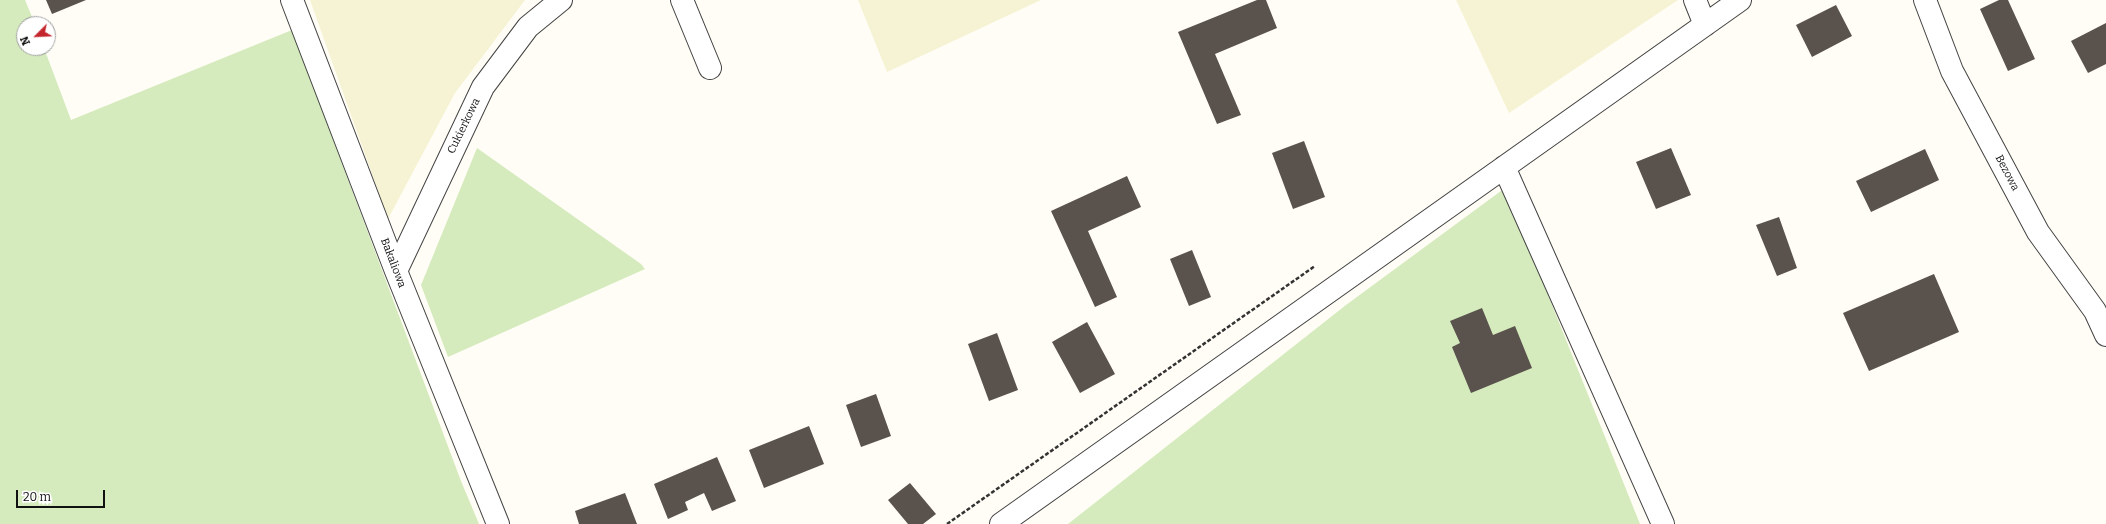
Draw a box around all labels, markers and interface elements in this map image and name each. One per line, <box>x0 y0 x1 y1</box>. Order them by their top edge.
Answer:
north arrow <box>16 16 56 56</box>
text: N <box>18 34 33 47</box>
street label: Cukierkowa <box>445 96 483 156</box>
street label: Bezowa <box>1992 153 2022 193</box>
street label: Bakaliowa <box>378 236 408 290</box>
scale bar <box>18 482 107 508</box>
text: 20 m <box>23 490 51 504</box>

